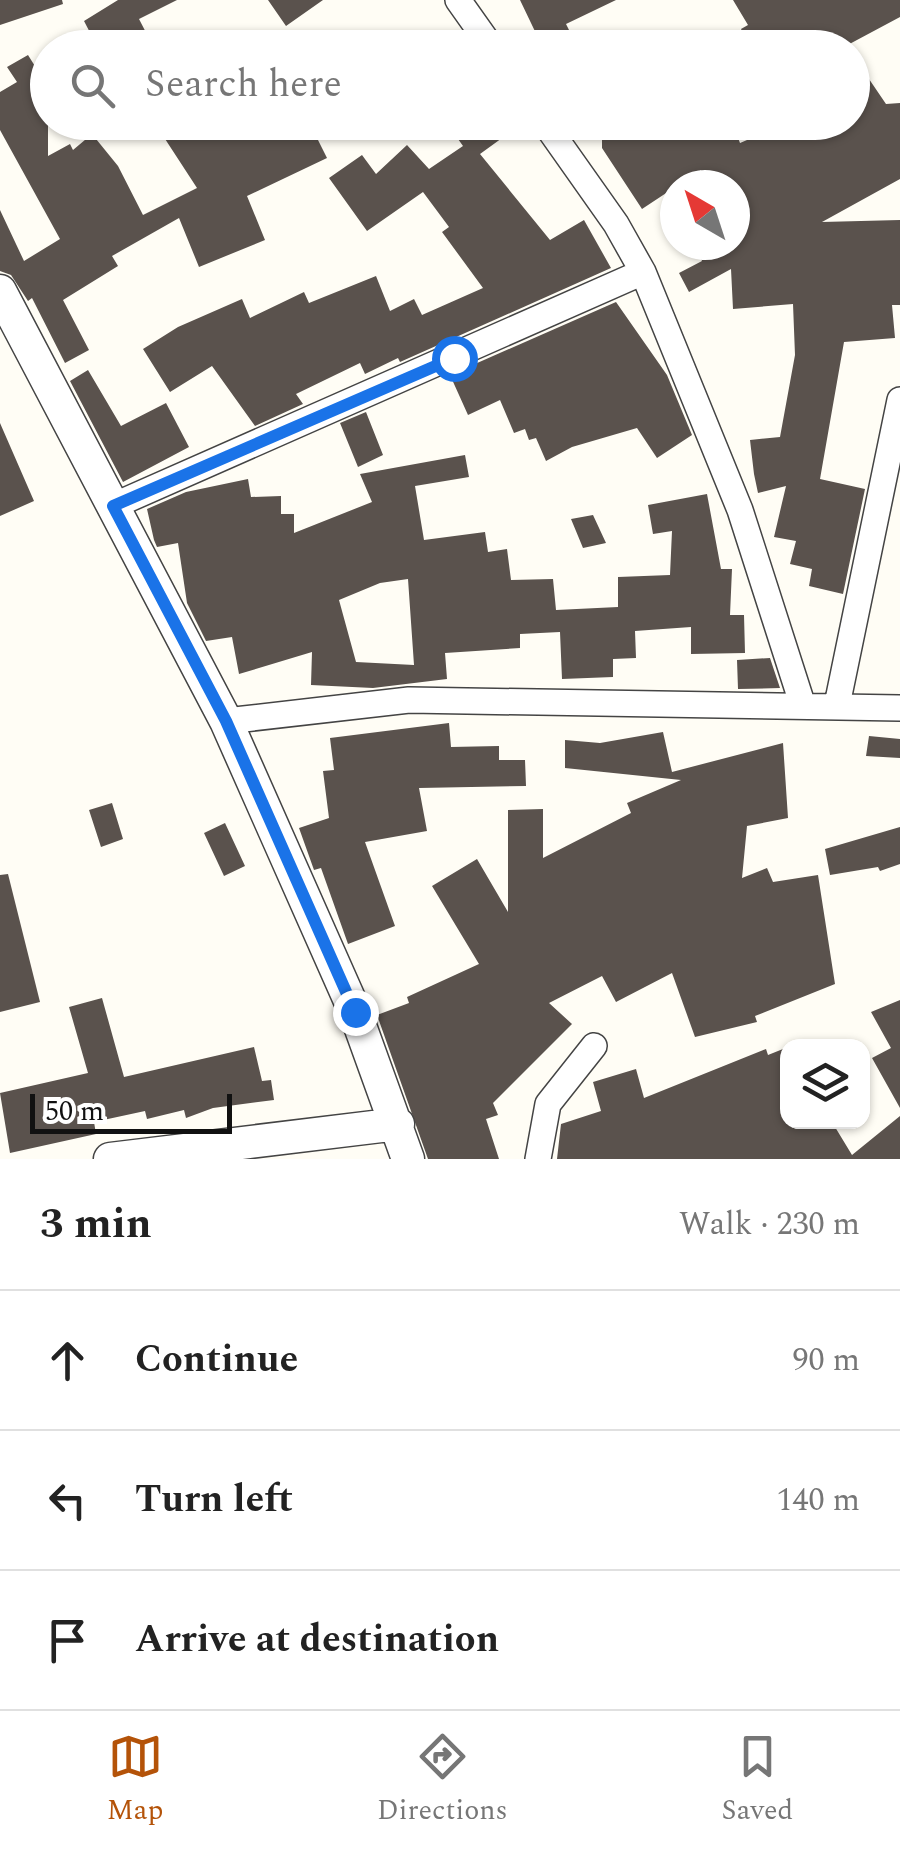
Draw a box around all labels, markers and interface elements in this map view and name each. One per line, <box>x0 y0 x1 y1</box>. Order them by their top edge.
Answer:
search box <box>30 30 870 140</box>
text: Search here <box>145 56 342 114</box>
icon: search <box>65 58 120 113</box>
north arrow <box>660 170 750 260</box>
route start <box>432 336 478 382</box>
route end <box>333 990 379 1036</box>
map controls <box>780 1039 870 1129</box>
button: layers <box>780 1039 870 1129</box>
scale bar <box>30 1089 232 1134</box>
text: 50 m <box>45 1090 104 1133</box>
text: 3 min <box>40 1193 152 1256</box>
text: Walk · 230 m <box>679 1200 860 1249</box>
text: Continue <box>135 1331 298 1389</box>
icon: ahead <box>40 1333 95 1388</box>
text: 90 m <box>792 1336 860 1385</box>
text: Turn left <box>135 1471 293 1529</box>
icon: left <box>40 1473 95 1528</box>
text: 140 m <box>776 1476 860 1525</box>
text: Arrive at destination <box>135 1611 499 1669</box>
icon: arrive <box>40 1613 95 1668</box>
tab: Map <box>107 1729 163 1832</box>
tab: Directions <box>377 1729 508 1832</box>
tab: Saved <box>721 1729 793 1832</box>

